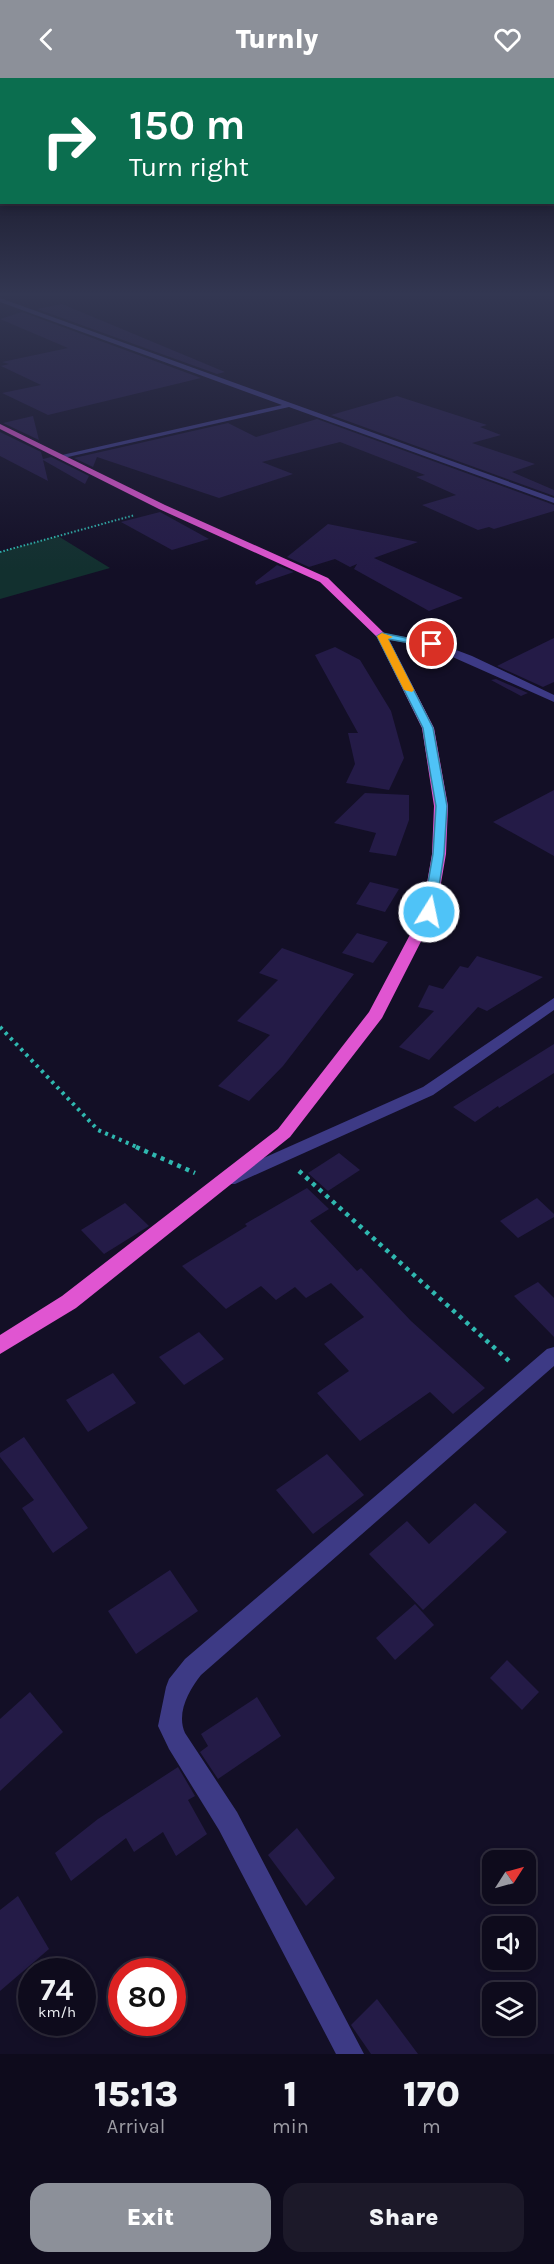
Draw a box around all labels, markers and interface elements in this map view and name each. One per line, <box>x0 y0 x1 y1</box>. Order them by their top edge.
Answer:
icon: back <box>30 23 63 56</box>
text: Turnly <box>236 23 318 55</box>
icon: heart <box>491 23 524 56</box>
text: 150 m <box>129 100 245 150</box>
icon: right <box>30 102 108 180</box>
text: Turn right <box>129 151 249 183</box>
pin <box>406 618 457 669</box>
icon: arrive <box>415 627 448 660</box>
position arrow <box>397 880 461 944</box>
north arrow <box>482 1850 536 1904</box>
map controls <box>482 1850 536 2036</box>
button: sound <box>482 1916 536 1970</box>
speed limit sign: 80 <box>108 1958 186 2036</box>
text: 74 <box>41 1972 73 2008</box>
button: layers <box>482 1982 536 2036</box>
text: km/h <box>38 2003 76 2021</box>
text: 15:13 <box>94 2073 178 2115</box>
text: 1 <box>284 2073 297 2115</box>
text: 170 <box>403 2073 460 2115</box>
text: Arrival <box>107 2115 165 2138</box>
text: min <box>272 2115 309 2138</box>
text: m <box>422 2115 441 2138</box>
button: Exit <box>30 2183 271 2252</box>
button: Share <box>283 2183 524 2252</box>

